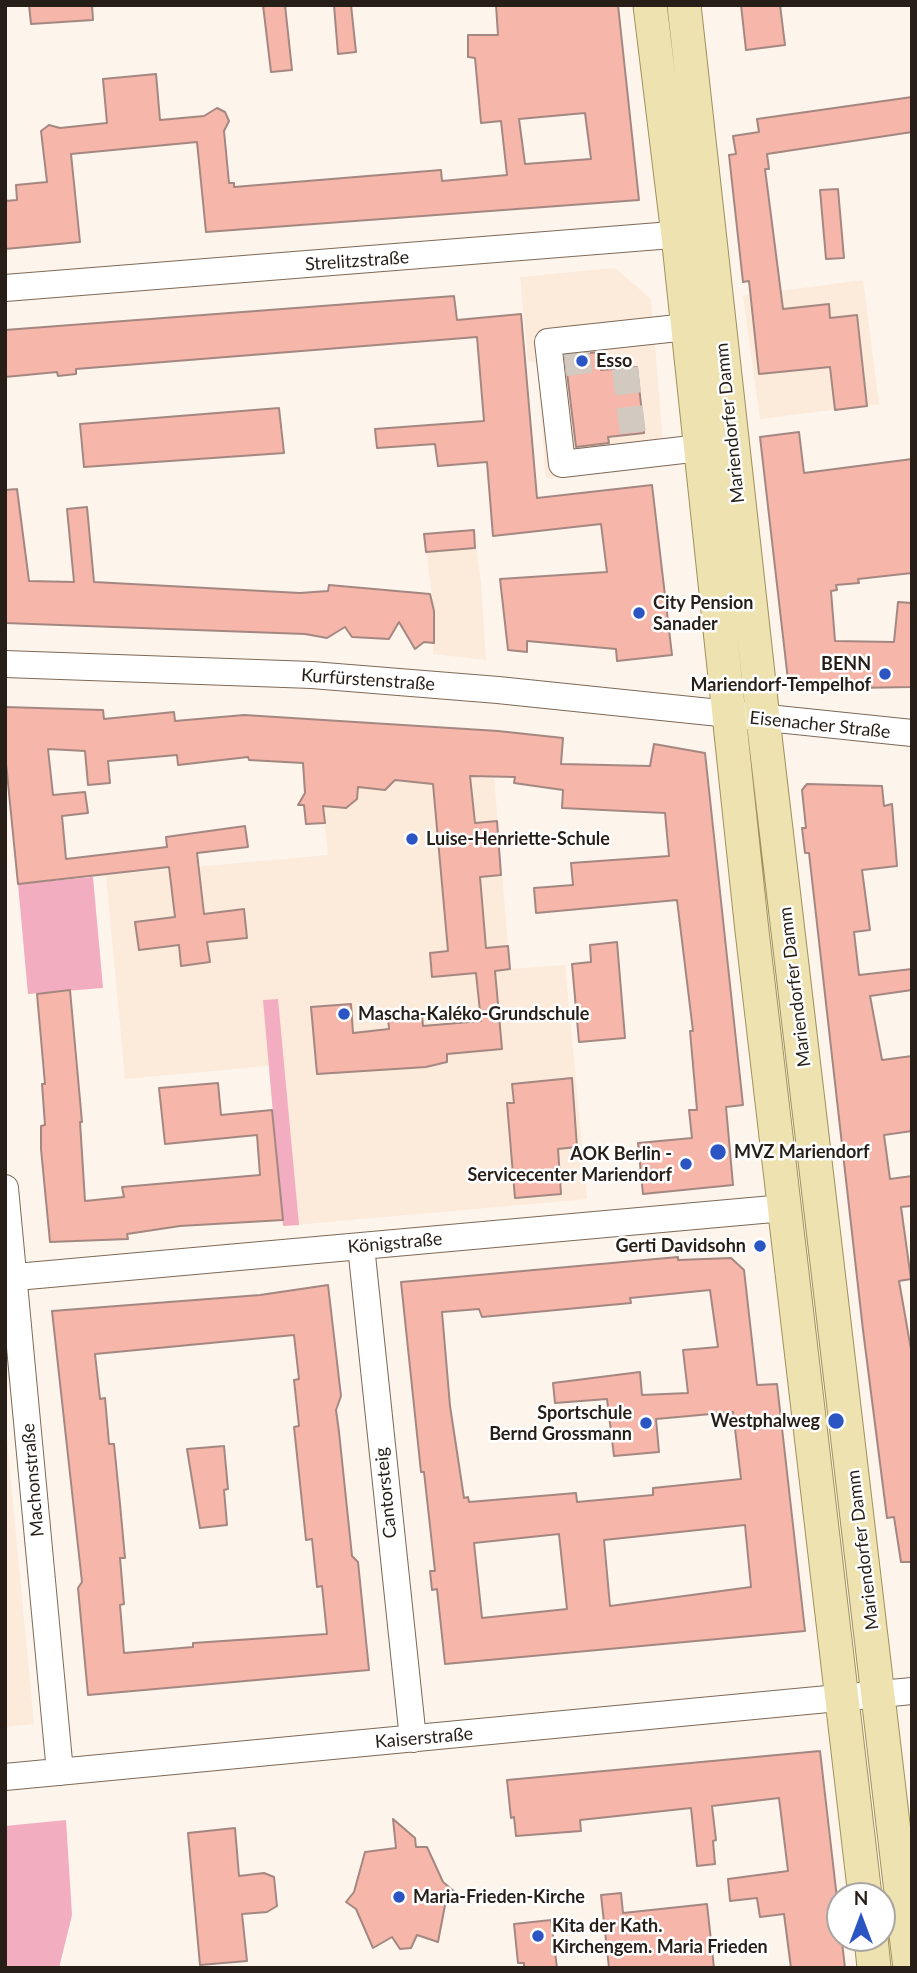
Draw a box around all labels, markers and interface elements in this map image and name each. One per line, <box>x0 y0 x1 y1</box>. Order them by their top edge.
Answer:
street label: Strelitzstraße <box>304 247 410 275</box>
street label: Mariendorfer Damm <box>711 342 749 504</box>
place label: Esso <box>596 350 632 372</box>
marker: Esso <box>574 353 590 369</box>
place label: City Pension Sanader <box>653 592 754 634</box>
marker: City Pension Sanader <box>631 605 647 621</box>
place label: BENN Mariendorf-Tempelhof <box>690 653 871 696</box>
street label: Kurfürstenstraße <box>300 665 436 695</box>
marker: BENN Mariendorf-Tempelhof <box>877 666 893 682</box>
street label: Eisenacher Straße <box>749 707 891 743</box>
place label: Luise-Henriette-Schule <box>426 828 610 850</box>
marker: Luise-Henriette-Schule <box>404 831 420 847</box>
street label: Mariendorfer Damm <box>774 906 816 1068</box>
place label: Mascha-Kaléko-Grundschule <box>358 1003 589 1025</box>
marker: Mascha-Kaléko-Grundschule <box>336 1006 352 1022</box>
place label: MVZ Mariendorf <box>734 1141 869 1163</box>
marker: MVZ Mariendorf <box>708 1142 728 1162</box>
place label: AOK Berlin - Servicecenter Mariendorf <box>467 1143 672 1186</box>
marker: AOK Berlin - Servicecenter Mariendorf <box>678 1156 694 1172</box>
street label: Königstraße <box>347 1228 443 1258</box>
place label: Gerti Davidsohn <box>616 1235 746 1257</box>
marker: Gerti Davidsohn <box>752 1238 768 1254</box>
place label: Sportschule Bernd Grossmann <box>489 1402 632 1444</box>
place label: Westphalweg <box>711 1410 820 1432</box>
marker: Westphalweg <box>826 1411 846 1431</box>
marker: Sportschule Bernd Grossmann <box>638 1415 654 1431</box>
street label: Machonstraße <box>17 1422 49 1538</box>
street label: Cantorsteig <box>370 1446 402 1540</box>
street label: Mariendorfer Damm <box>842 1469 884 1631</box>
street label: Kaiserstraße <box>374 1723 474 1753</box>
north arrow <box>826 1882 896 1952</box>
place label: Maria-Frieden-Kirche <box>413 1886 585 1908</box>
text: N <box>854 1886 868 1909</box>
marker: Maria-Frieden-Kirche <box>391 1889 407 1905</box>
place label: Kita der Kath. Kirchengem. Maria Frieden <box>552 1915 768 1958</box>
marker: Kita der Kath. Kirchengem. Maria Frieden <box>530 1928 546 1944</box>

